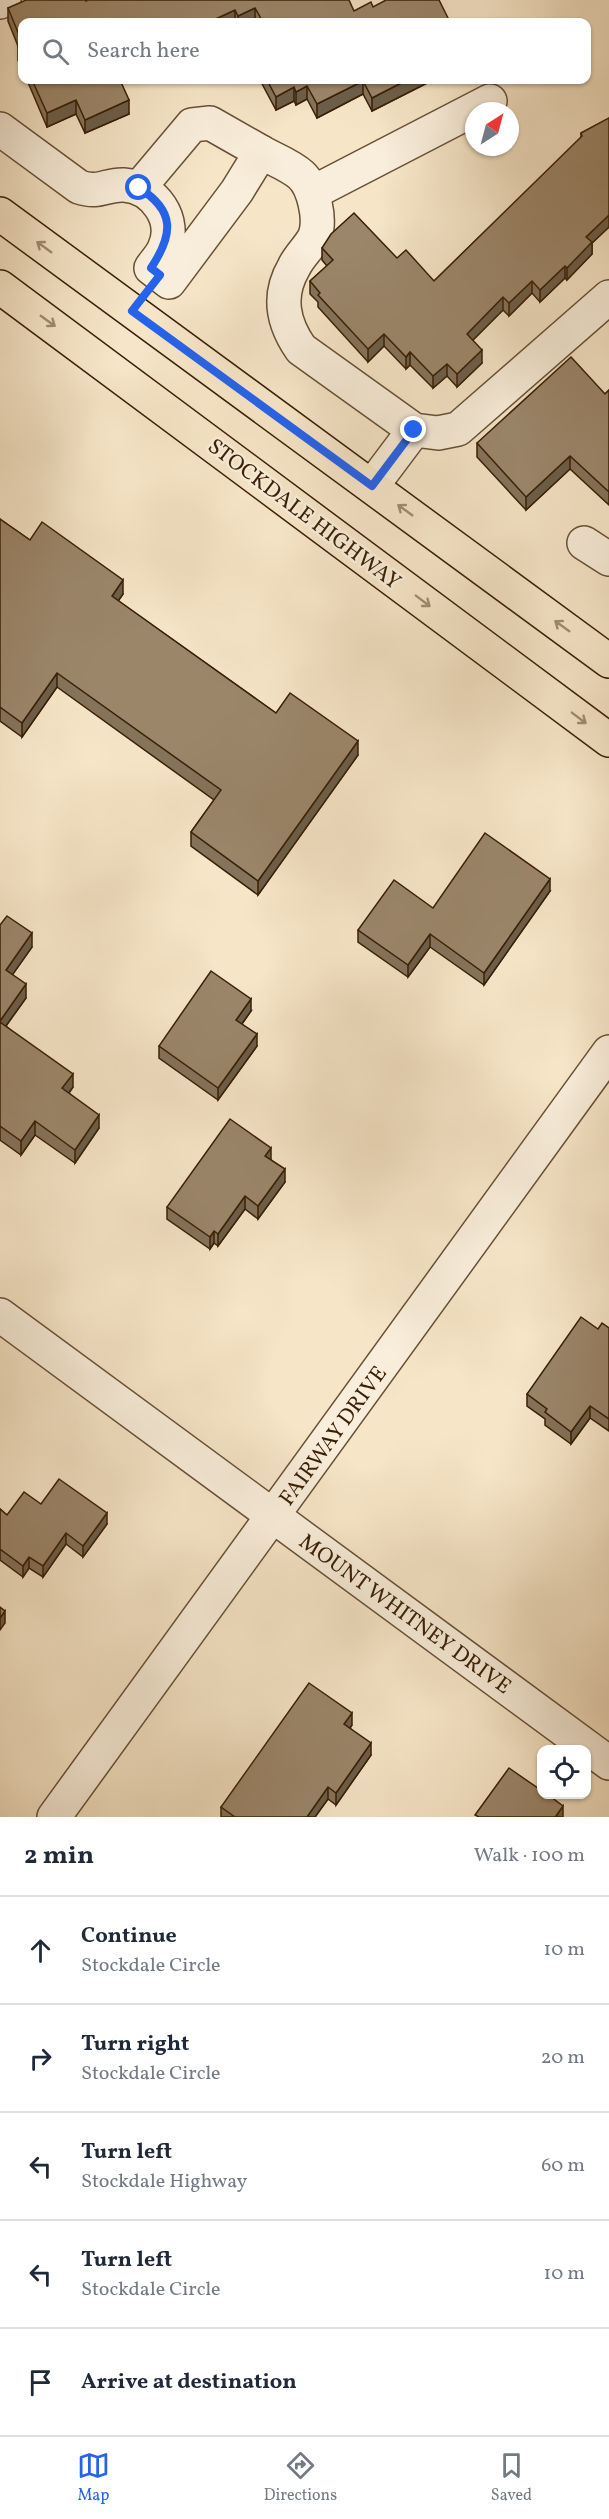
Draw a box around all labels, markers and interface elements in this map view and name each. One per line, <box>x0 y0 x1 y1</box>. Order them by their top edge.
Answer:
search box <box>18 18 591 84</box>
icon: search <box>39 35 72 68</box>
text: Search here <box>87 36 200 67</box>
north arrow <box>465 102 519 156</box>
route start <box>125 174 151 200</box>
one-way arrow <box>36 241 52 254</box>
one-way arrow <box>39 315 55 327</box>
route end <box>400 416 426 442</box>
street label: STOCKDALE HIGHWAY <box>200 432 407 598</box>
one-way arrow <box>398 504 414 516</box>
one-way arrow <box>414 595 430 607</box>
one-way arrow <box>554 620 570 632</box>
one-way arrow <box>571 711 587 724</box>
street label: FAIRWAY DRIVE <box>273 1360 395 1513</box>
street label: MOUNT WHITNEY DRIVE <box>292 1527 517 1703</box>
map controls <box>537 1745 591 1799</box>
button: locate <box>537 1745 591 1799</box>
text: 2 min <box>24 1838 94 1874</box>
text: Walk · 100 m <box>474 1842 585 1870</box>
text: Continue <box>81 1921 177 1952</box>
icon: ahead <box>24 1934 57 1967</box>
text: 10 m <box>544 1936 585 1964</box>
text: Stockdale Circle <box>81 1952 221 1980</box>
text: Turn right <box>81 2029 189 2060</box>
icon: right <box>24 2042 57 2075</box>
text: 20 m <box>541 2044 585 2072</box>
text: Stockdale Circle <box>81 2060 221 2088</box>
text: Turn left <box>81 2137 172 2168</box>
icon: left <box>24 2150 57 2183</box>
text: 60 m <box>541 2152 585 2180</box>
text: Stockdale Highway <box>81 2168 247 2196</box>
text: Turn left <box>81 2245 172 2276</box>
icon: left <box>24 2258 57 2291</box>
text: 10 m <box>544 2260 585 2288</box>
text: Stockdale Circle <box>81 2276 221 2304</box>
icon: arrive <box>24 2366 57 2399</box>
text: Arrive at destination <box>81 2367 297 2398</box>
tab: Map <box>77 2449 110 2507</box>
tab: Directions <box>264 2449 337 2507</box>
tab: Saved <box>491 2449 532 2507</box>

